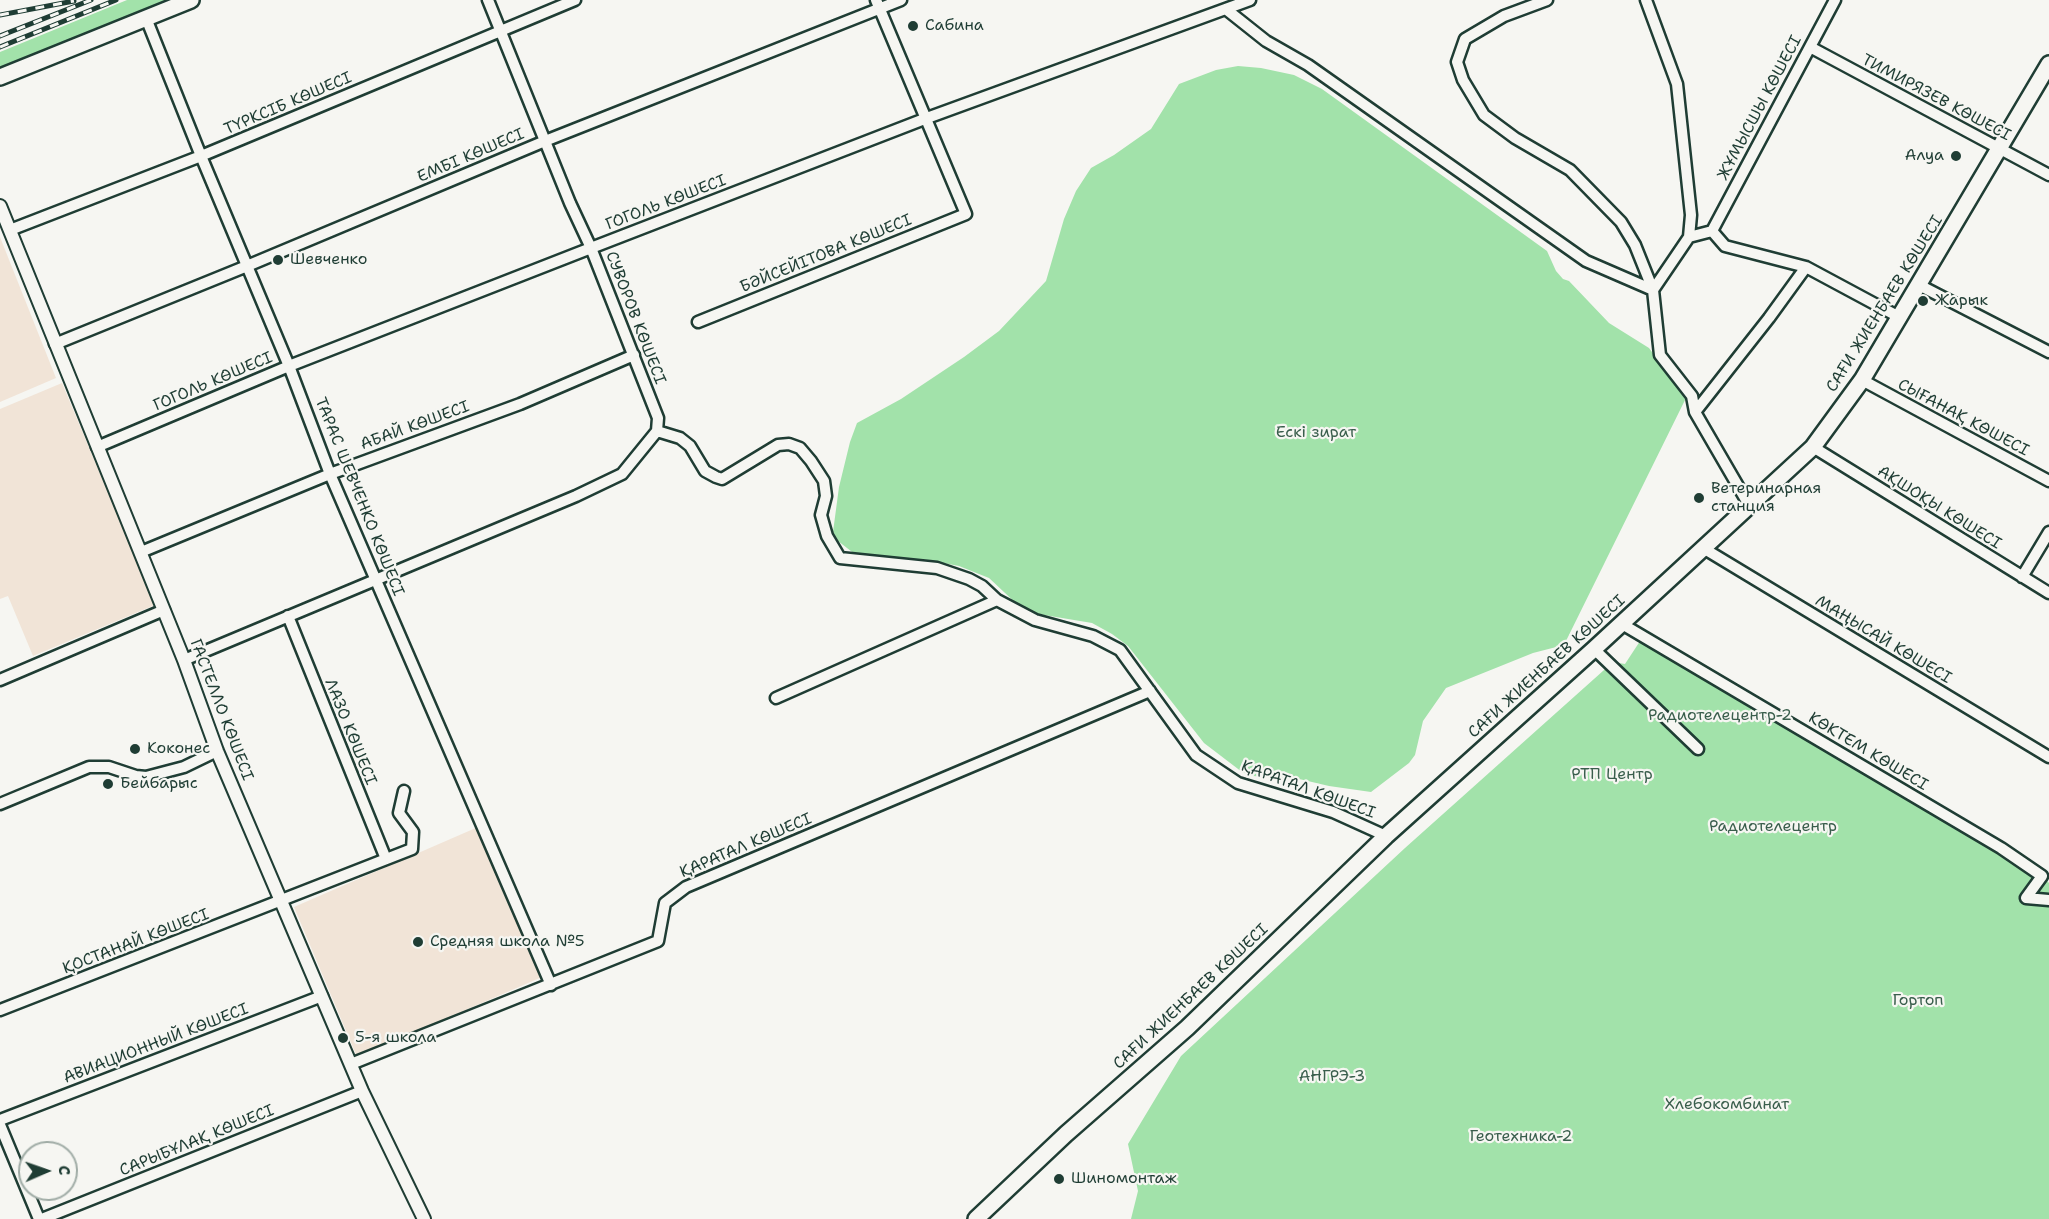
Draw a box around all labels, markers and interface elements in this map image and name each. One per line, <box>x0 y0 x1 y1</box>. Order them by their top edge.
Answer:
place label: Сабина <box>925 16 984 36</box>
marker: Сабина <box>906 19 920 33</box>
street label: ЖҰМЫСШЫ КӨШЕСІ <box>1714 33 1806 183</box>
street label: ТИМИРЯЗЕВ КӨШЕСІ <box>1858 51 2014 145</box>
street label: ТҮРКСІБ КӨШЕСІ <box>221 68 355 140</box>
street label: ЕМБІ КӨШЕСІ <box>415 125 527 187</box>
place label: Алуа <box>1905 146 1944 166</box>
marker: Алуа <box>1949 149 1963 163</box>
street label: ГОГОЛЬ КӨШЕСІ <box>603 171 729 235</box>
street label: БӘЙСЕЙІТОВА КӨШЕСІ <box>737 211 915 297</box>
street label: САҒИ ЖИЕНБАЕВ КӨШЕСІ <box>1823 212 1947 396</box>
street label: СУВОРОВ КӨШЕСІ <box>601 249 669 387</box>
place label: Шевченко <box>290 250 367 270</box>
marker: Шевченко <box>271 253 285 267</box>
place label: Жарык <box>1935 291 1988 311</box>
marker: Жарык <box>1916 294 1930 308</box>
street label: ГОГОЛЬ КӨШЕСІ <box>151 348 275 416</box>
street label: СЫҒАНАҚ КӨШЕСІ <box>1894 375 2032 461</box>
street label: ТАРАС ШЕВЧЕНКО КӨШЕСІ <box>310 395 408 599</box>
street label: АБАЙ КӨШЕСІ <box>358 397 472 455</box>
park label: Ескі зират <box>1276 423 1356 443</box>
street label: АҚШОҚЫ КӨШЕСІ <box>1874 462 2004 554</box>
place label: Ветеринарная станция <box>1711 479 1821 517</box>
marker: Ветеринарная станция <box>1692 491 1706 505</box>
street label: САҒИ ЖИЕНБАЕВ КӨШЕСІ <box>1465 591 1629 743</box>
street label: МАҢЫСАЙ КӨШЕСІ <box>1811 592 1955 688</box>
street label: ГАСТЕЛЛО КӨШЕСІ <box>185 637 257 783</box>
street label: ЛАЗО КӨШЕСІ <box>320 676 380 788</box>
park label: Радиотелецентр-2 <box>1648 706 1792 726</box>
street label: КӨКТЕМ КӨШЕСІ <box>1805 709 1931 795</box>
place label: Коконес <box>147 739 210 759</box>
marker: Коконес <box>128 742 142 756</box>
street label: ҚАРАТАЛ КӨШЕСІ <box>1238 757 1378 823</box>
park label: РТП Центр <box>1571 765 1653 785</box>
place label: Бейбарыс <box>120 774 198 794</box>
marker: Бейбарыс <box>101 777 115 791</box>
street label: ҚАРАТАЛ КӨШЕСІ <box>677 810 815 882</box>
park label: Радиотелецентр <box>1709 817 1837 837</box>
street label: ҚОСТАНАЙ КӨШЕСІ <box>60 905 212 979</box>
street label: САҒИ ЖИЕНБАЕВ КӨШЕСІ <box>1110 920 1272 1074</box>
place label: Средняя школа №5 <box>430 932 585 952</box>
marker: Средняя школа №5 <box>411 935 425 949</box>
park label: Гортоп <box>1893 991 1943 1011</box>
street label: АВИАЦИОННЫЙ КӨШЕСІ <box>61 1000 251 1088</box>
place label: 5-я школа <box>355 1028 436 1048</box>
marker: 5-я школа <box>336 1031 350 1045</box>
park label: АНГРЭ-3 <box>1299 1067 1365 1087</box>
park label: Хлебокомбинат <box>1665 1095 1789 1115</box>
street label: САРЫБҰЛАҚ КӨШЕСІ <box>117 1101 277 1181</box>
park label: Геотехника-2 <box>1469 1127 1573 1147</box>
north arrow <box>18 1141 78 1201</box>
text: С <box>54 1165 75 1176</box>
place label: Шиномонтаж <box>1071 1169 1177 1189</box>
marker: Шиномонтаж <box>1052 1172 1066 1186</box>

